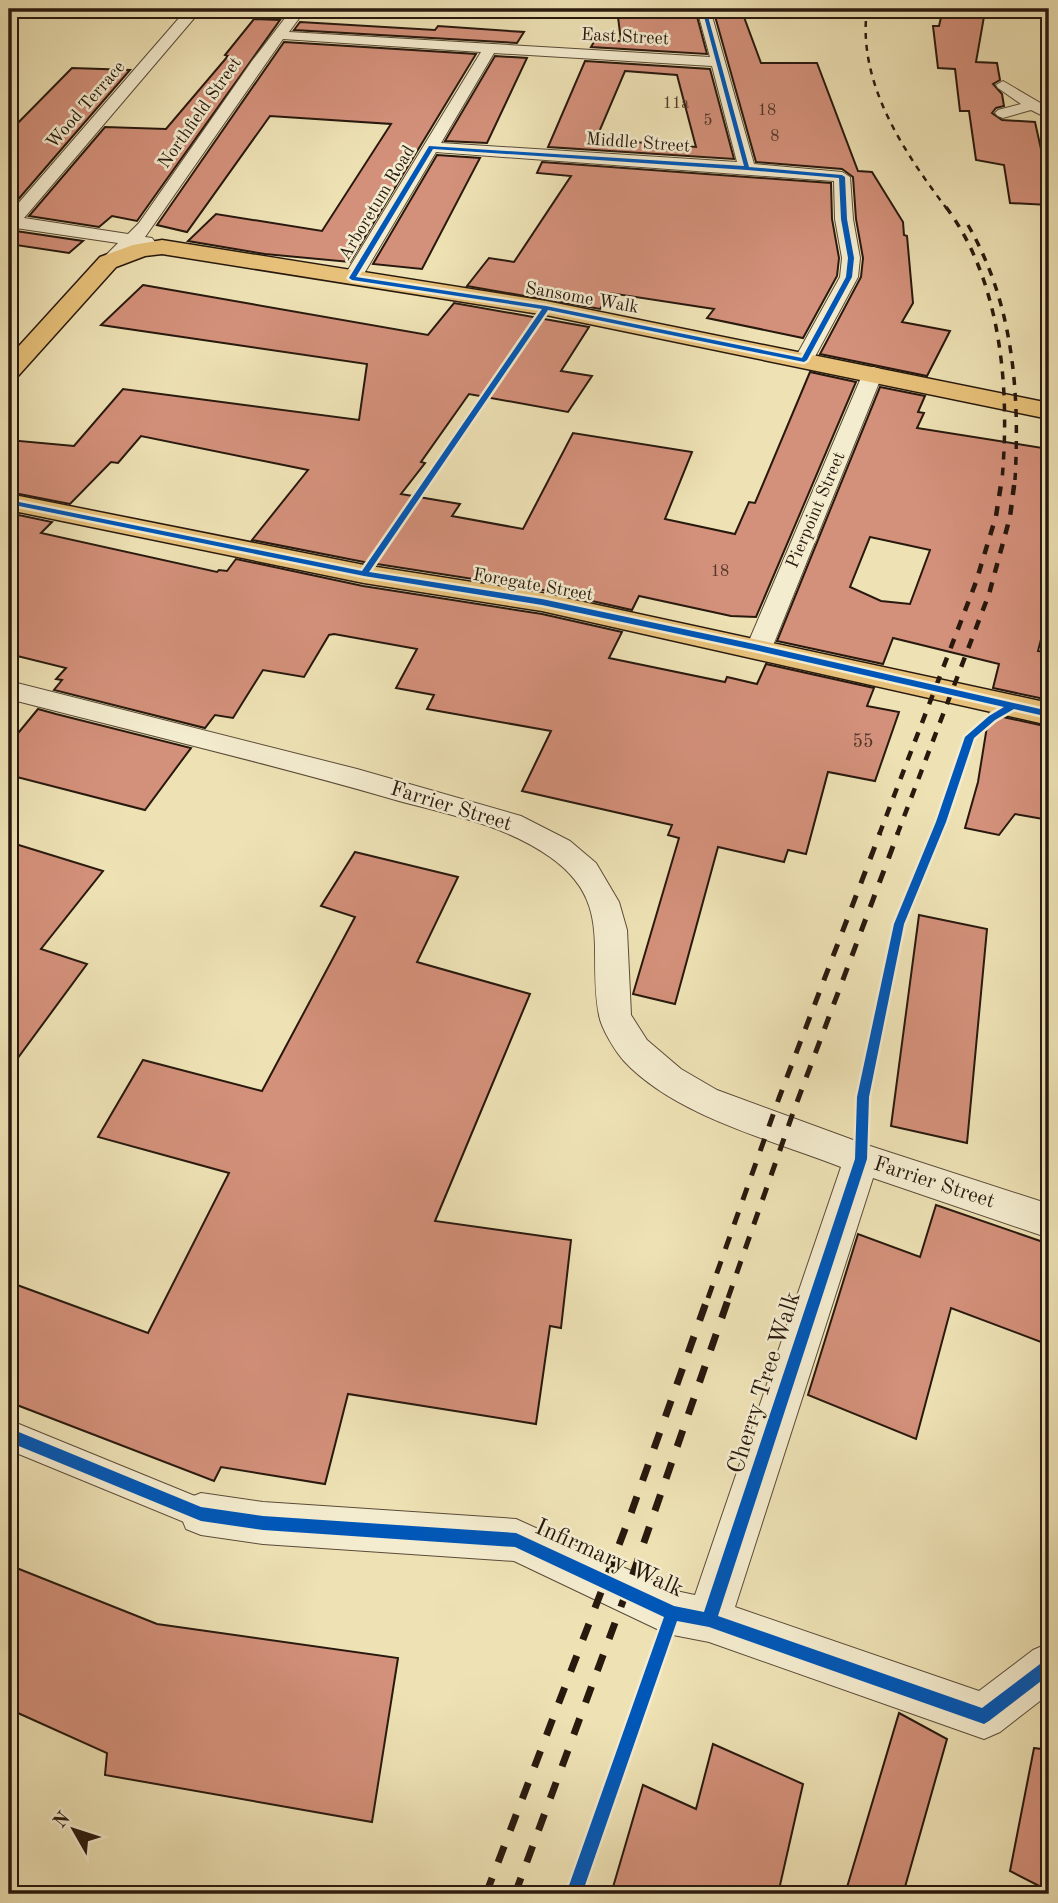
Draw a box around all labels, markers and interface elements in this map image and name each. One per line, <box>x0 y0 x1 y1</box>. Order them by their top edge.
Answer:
street label: East Street <box>581 26 669 48</box>
street label: Northfield Street <box>155 54 245 172</box>
street label: Wood Terrace <box>43 58 129 152</box>
house number: 11a <box>663 96 689 112</box>
house number: 18 <box>758 103 776 119</box>
house number: 5 <box>703 113 713 129</box>
house number: 8 <box>770 129 780 145</box>
street label: Middle Street <box>585 130 691 156</box>
street label: Arboretum Road <box>336 143 418 263</box>
street label: Sansome Walk <box>524 279 640 317</box>
street label: Pierpoint Street <box>783 449 849 571</box>
house number: 18 <box>711 564 729 580</box>
street label: Foregate Street <box>472 566 594 604</box>
house number: 55 <box>853 733 873 751</box>
street label: Farrier Street <box>388 779 514 835</box>
street label: Farrier Street <box>871 1154 997 1212</box>
street label: Cherry Tree Walk <box>724 1289 806 1477</box>
street label: Infirmary Walk <box>531 1516 687 1602</box>
north arrow <box>38 1794 108 1864</box>
text: N <box>51 1809 75 1832</box>

